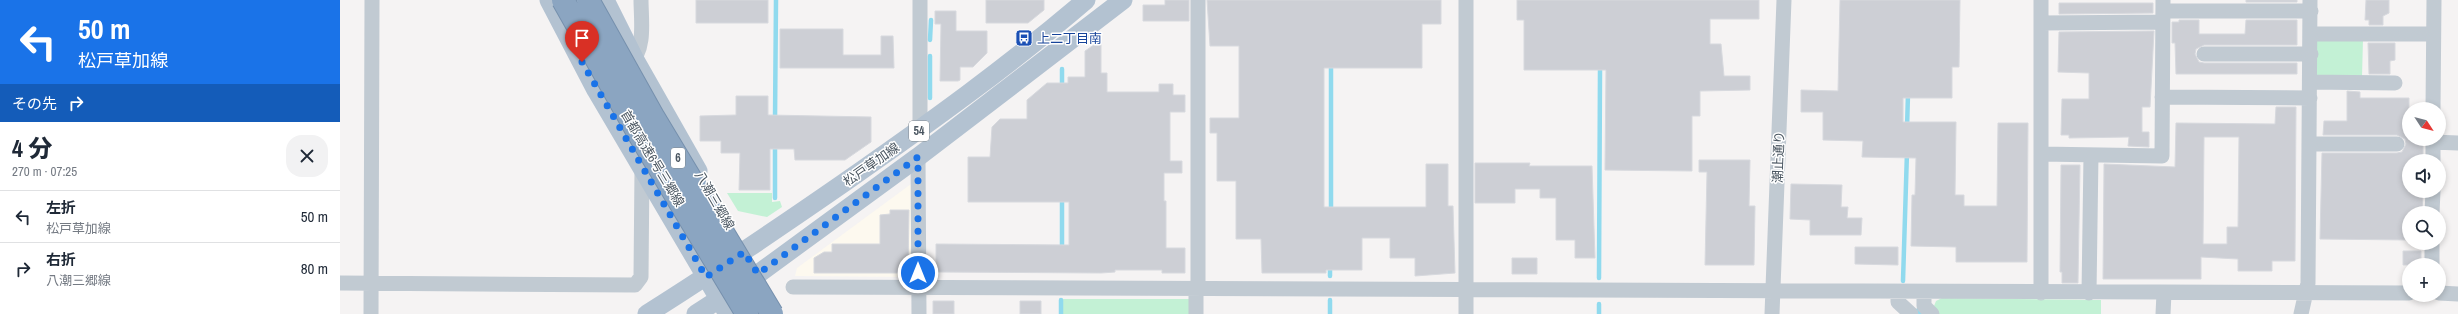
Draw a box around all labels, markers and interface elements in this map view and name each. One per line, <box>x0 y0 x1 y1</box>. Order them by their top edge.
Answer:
text: 50 m <box>78 10 130 48</box>
icon: left <box>12 16 64 68</box>
pin <box>565 21 599 62</box>
icon: arrive <box>571 27 593 49</box>
bus stop icon: 上二丁目南 <box>1014 28 1034 48</box>
place label: 上二丁目南 <box>1037 30 1102 47</box>
text: 松戸草加線 <box>78 48 168 73</box>
icon: right <box>65 92 87 114</box>
text: その先 <box>12 93 57 114</box>
north arrow <box>2402 102 2446 146</box>
map controls <box>2402 102 2446 302</box>
street label: 首都高速6号三郷線 <box>618 107 688 209</box>
road number: 54 <box>909 121 929 141</box>
street label: 潮止通り <box>1769 131 1788 183</box>
text: 4 分 <box>12 132 52 164</box>
button: close <box>286 135 328 177</box>
street label: 松戸草加線 <box>840 139 903 190</box>
road number: 6 <box>671 148 685 168</box>
button: sound <box>2402 154 2446 198</box>
text: 270 m · 07:25 <box>12 163 77 180</box>
street label: 八潮三郷線 <box>691 168 738 233</box>
text: 左折 <box>46 197 76 218</box>
icon: left <box>12 206 34 228</box>
text: 50 m <box>301 206 328 227</box>
button: search <box>2402 206 2446 250</box>
text: 松戸草加線 <box>46 220 111 237</box>
text: 右折 <box>46 249 76 270</box>
position arrow <box>897 252 939 294</box>
icon: right <box>12 258 34 280</box>
text: 80 m <box>301 258 328 279</box>
button: + <box>2402 258 2446 302</box>
text: 八潮三郷線 <box>46 272 111 289</box>

